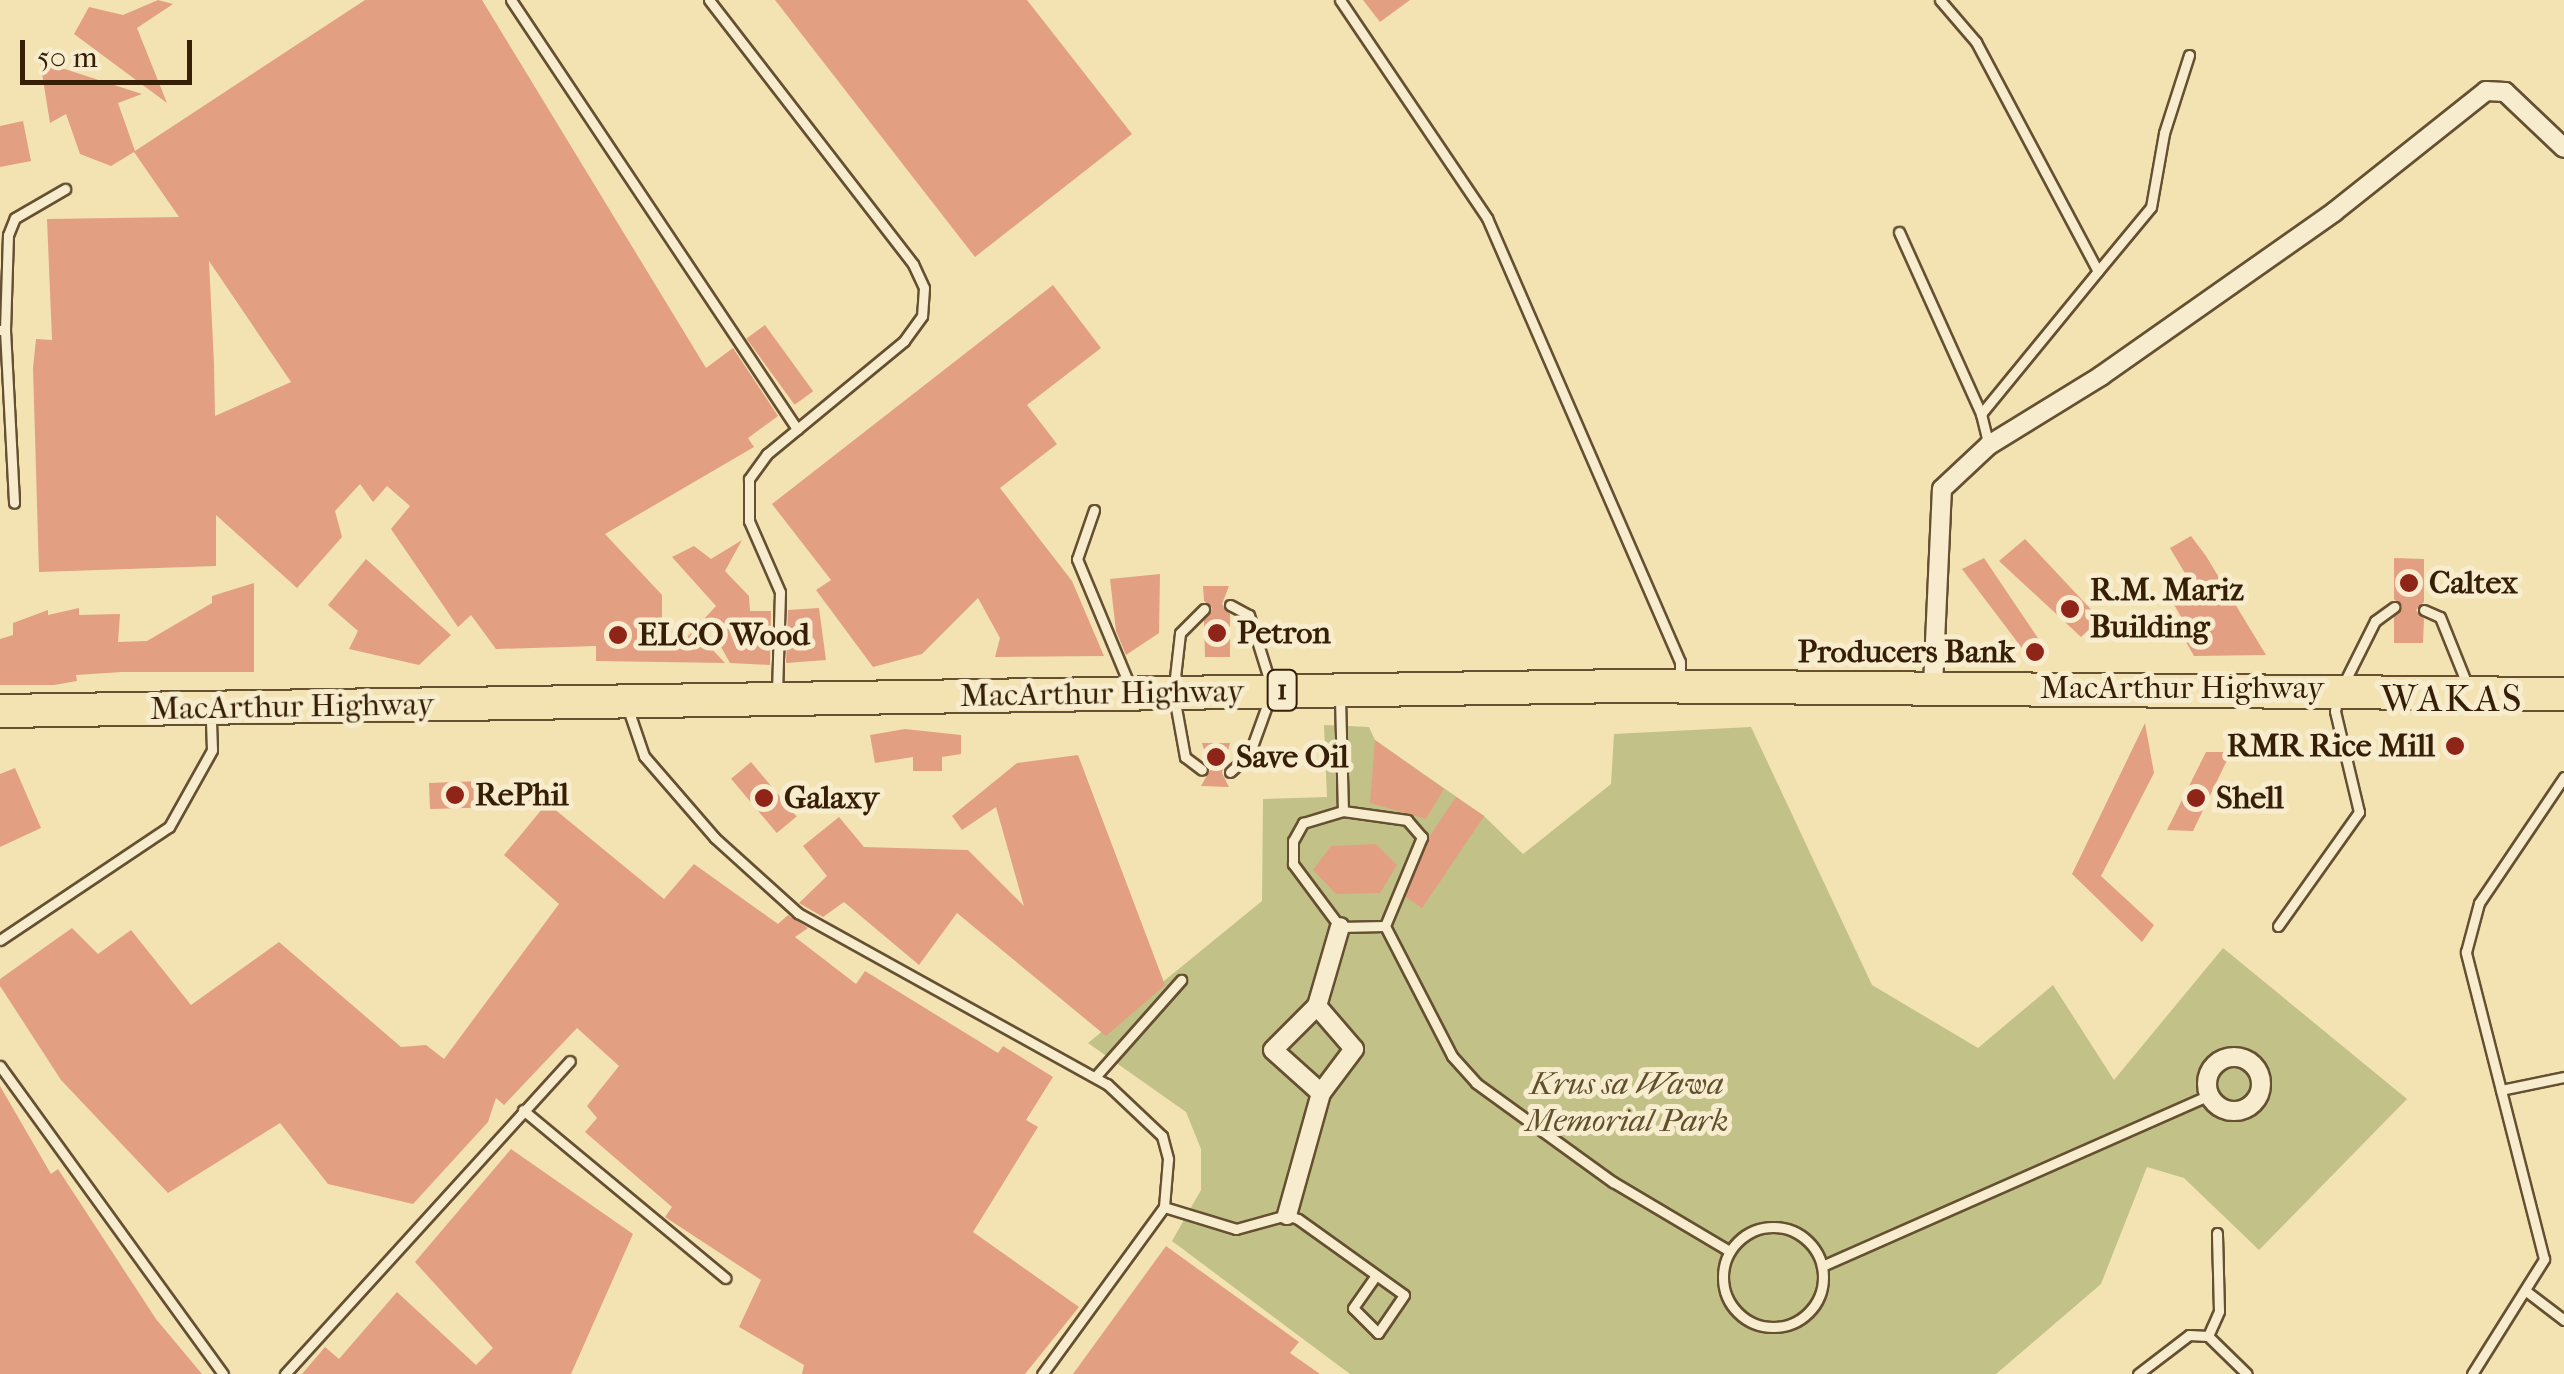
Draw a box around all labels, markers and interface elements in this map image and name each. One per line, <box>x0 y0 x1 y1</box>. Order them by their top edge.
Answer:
scale bar <box>25 20 198 82</box>
text: 50 m <box>37 40 98 75</box>
place label: Caltex <box>2429 564 2518 602</box>
place label: R.M. Mariz Building <box>2090 572 2244 647</box>
marker: Caltex <box>2398 572 2420 594</box>
marker: R.M. Mariz Building <box>2059 598 2081 620</box>
place label: Petron <box>1237 614 1331 652</box>
place label: ELCO Wood <box>638 616 810 654</box>
marker: Petron <box>1206 622 1228 644</box>
marker: ELCO Wood <box>607 624 629 646</box>
place label: Producers Bank <box>1798 633 2015 671</box>
marker: Producers Bank <box>2024 641 2046 663</box>
road number: 1 <box>1264 665 1300 715</box>
street label: MacArthur Highway <box>2040 669 2324 707</box>
street label: MacArthur Highway <box>960 672 1244 716</box>
district label: WAKAS <box>2380 676 2524 722</box>
street label: MacArthur Highway <box>150 685 434 729</box>
place label: RMR Rice Mill <box>2227 727 2435 765</box>
marker: RMR Rice Mill <box>2444 735 2466 757</box>
place label: Save Oil <box>1236 738 1348 776</box>
marker: Save Oil <box>1205 746 1227 768</box>
place label: RePhil <box>475 776 569 814</box>
place label: Galaxy <box>784 779 879 817</box>
place label: Shell <box>2216 779 2284 817</box>
marker: RePhil <box>444 784 466 806</box>
marker: Galaxy <box>753 787 775 809</box>
marker: Shell <box>2185 787 2207 809</box>
park label: Krus sa Wawa Memorial Park <box>1526 1066 1728 1141</box>

